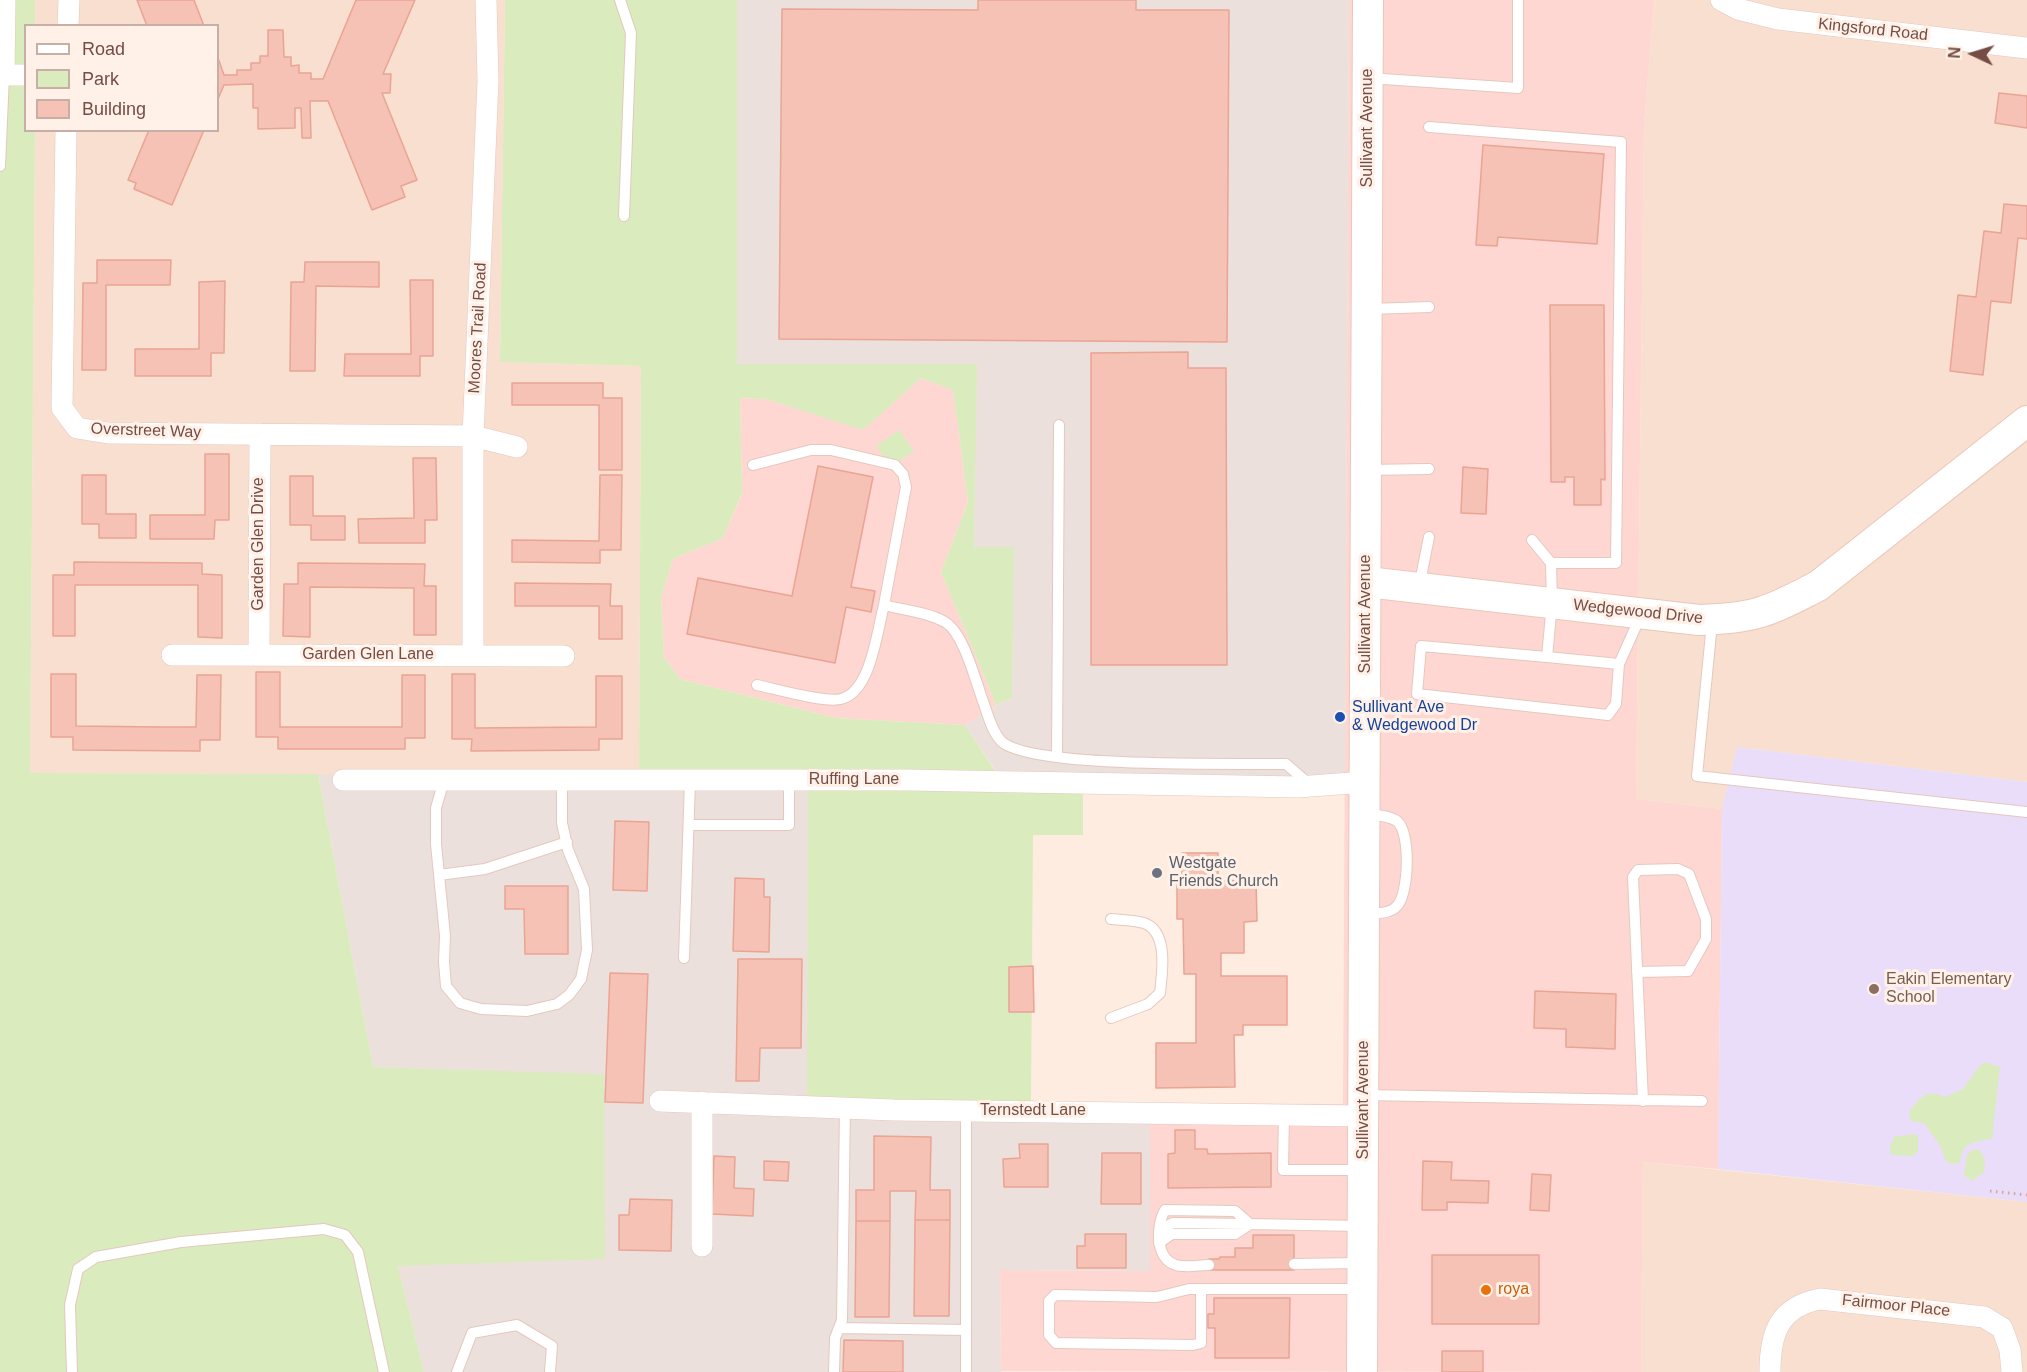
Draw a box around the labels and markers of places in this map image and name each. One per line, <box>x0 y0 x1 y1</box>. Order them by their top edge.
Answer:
place label: Sullivant Ave & Wedgewood Dr <box>1352 698 1477 736</box>
marker: Sullivant Ave & Wedgewood Dr <box>1333 710 1347 724</box>
place label: Westgate Friends Church <box>1169 854 1278 892</box>
marker: Westgate Friends Church <box>1150 866 1164 880</box>
place label: Eakin Elementary School <box>1886 970 2011 1008</box>
marker: Eakin Elementary School <box>1867 982 1881 996</box>
place label: roya <box>1498 1280 1529 1300</box>
marker: roya <box>1479 1283 1493 1297</box>

